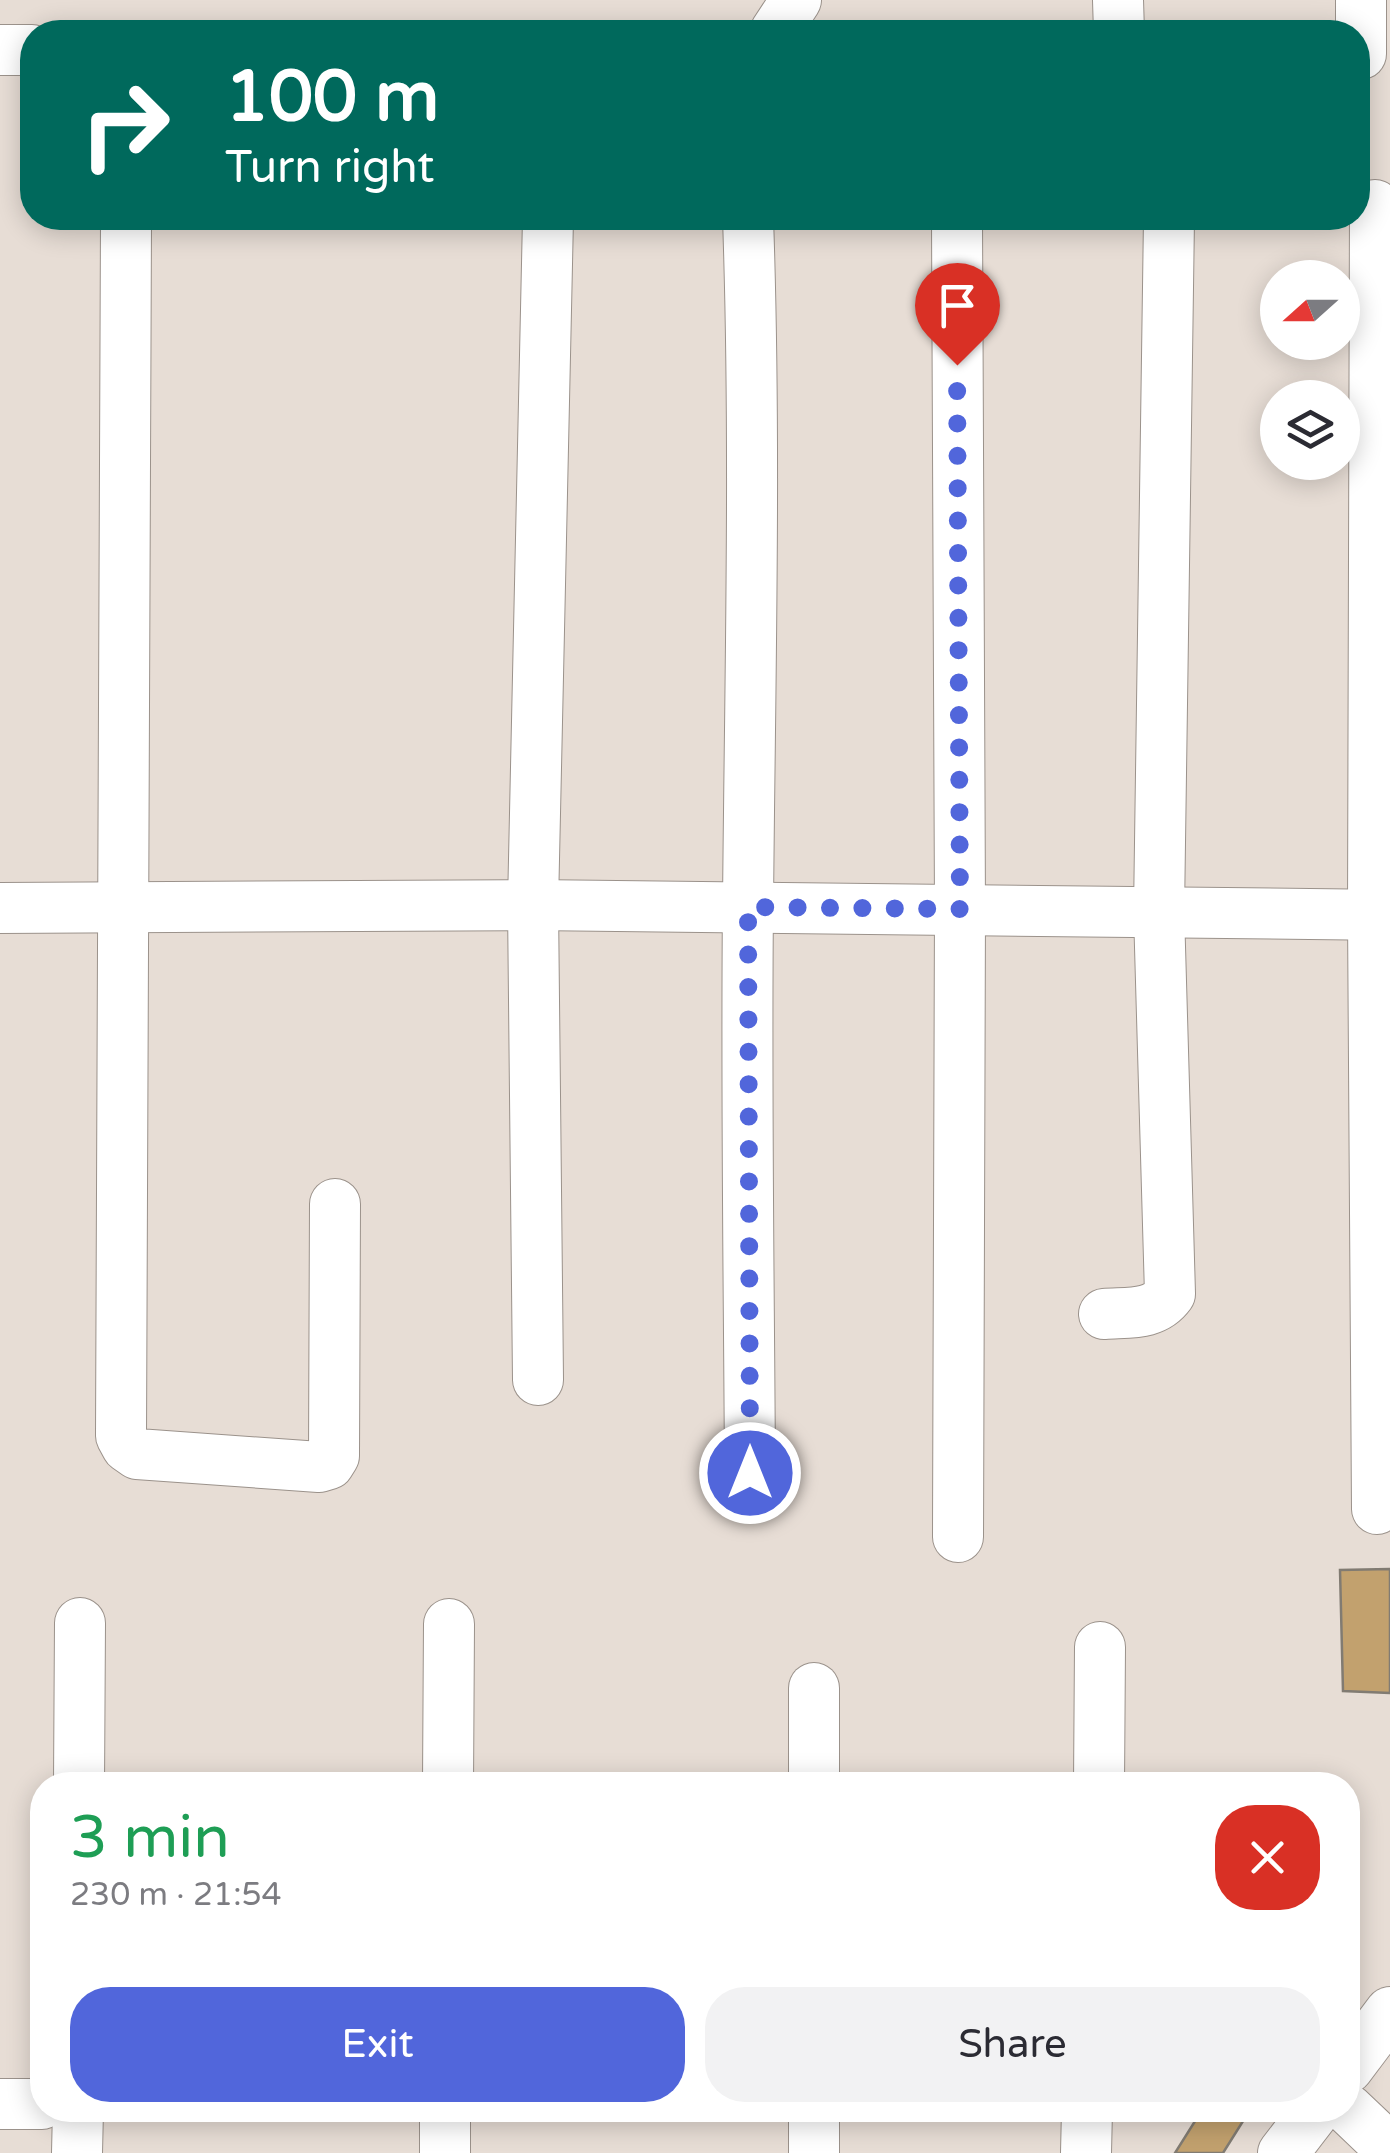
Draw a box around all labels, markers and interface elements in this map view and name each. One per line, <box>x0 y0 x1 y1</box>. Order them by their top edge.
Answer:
text: 100 m <box>225 56 439 140</box>
icon: right <box>60 60 190 190</box>
text: Turn right <box>225 141 434 195</box>
north arrow <box>1260 260 1360 360</box>
map controls <box>1260 260 1360 480</box>
pin <box>915 263 1000 366</box>
icon: arrive <box>930 278 985 333</box>
button: layers <box>1260 380 1360 480</box>
position arrow <box>698 1421 802 1525</box>
text: 3 min <box>70 1802 230 1874</box>
button: close <box>1215 1805 1320 1910</box>
text: 230 m · 21:54 <box>70 1876 282 1914</box>
button: Exit <box>70 1987 685 2102</box>
button: Share <box>705 1987 1320 2102</box>

